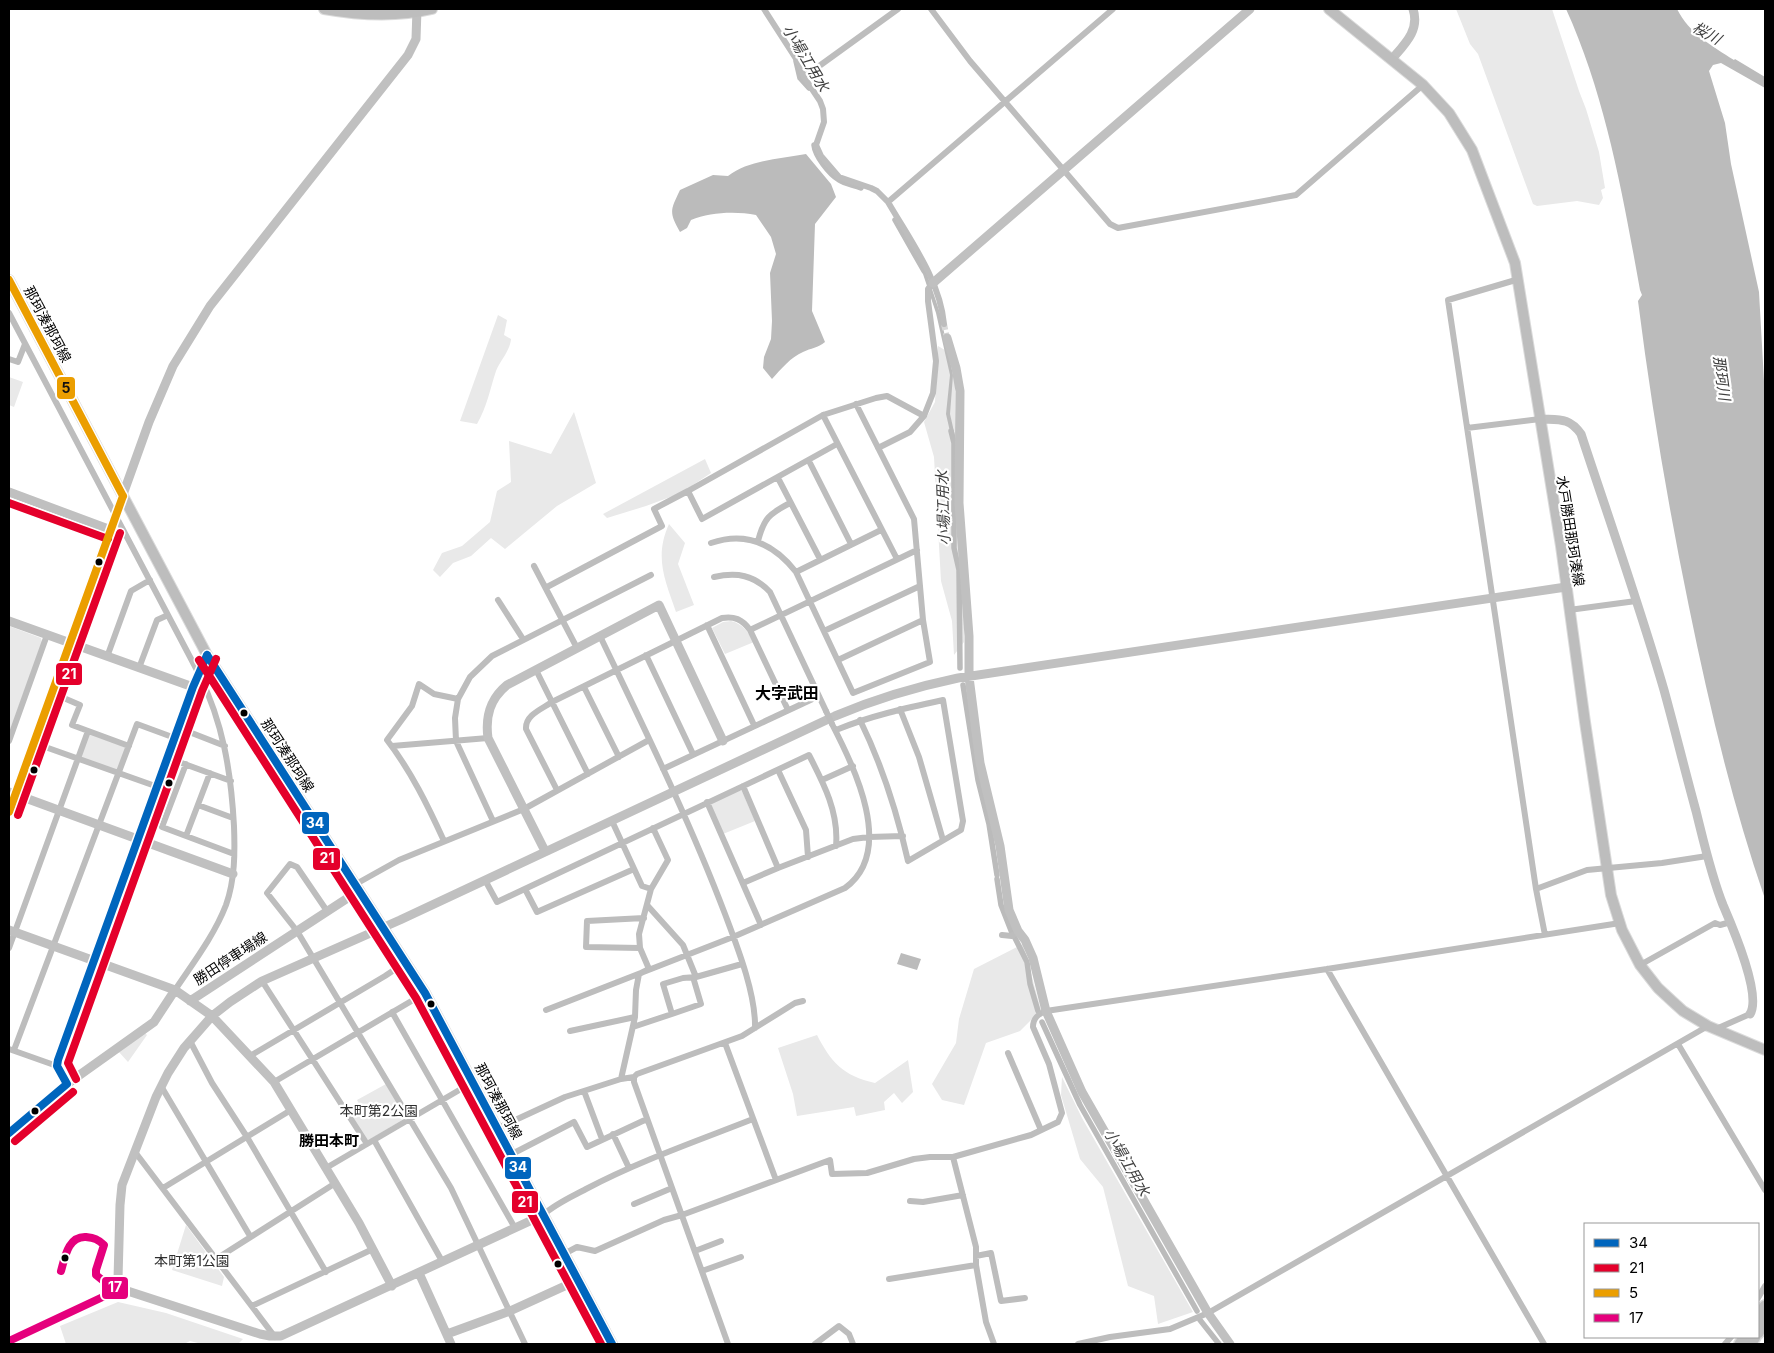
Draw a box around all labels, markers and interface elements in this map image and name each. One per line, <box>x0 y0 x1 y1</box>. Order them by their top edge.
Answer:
water label: 桜川 <box>1689 17 1726 50</box>
water label: 小場江用水 <box>779 21 834 97</box>
street label: 那珂湊那珂線 <box>21 283 75 365</box>
water label: 那珂川 <box>1709 354 1735 404</box>
line badge: 5 <box>56 376 76 400</box>
text: 5 <box>62 379 71 396</box>
water label: 小場江用水 <box>932 468 954 546</box>
street label: 水戸勝田那珂湊線 <box>1554 474 1588 588</box>
unlabelled marker <box>94 557 104 567</box>
line badge: 21 <box>55 662 83 686</box>
text: 21 <box>62 665 76 682</box>
district label: 大字武田 <box>755 683 819 703</box>
unlabelled marker <box>239 708 249 718</box>
street label: 那珂湊那珂線 <box>258 715 318 795</box>
unlabelled marker <box>29 765 39 775</box>
unlabelled marker <box>164 778 174 788</box>
line badge: 34 <box>301 811 330 835</box>
text: 34 <box>306 814 324 831</box>
line badge: 21 <box>312 847 341 871</box>
text: 21 <box>320 849 334 866</box>
street label: 勝田停車場線 <box>190 928 270 988</box>
unlabelled marker <box>426 999 436 1009</box>
street label: 那珂湊那珂線 <box>472 1060 526 1142</box>
park label: 本町第2公園 <box>340 1102 418 1119</box>
unlabelled marker <box>30 1106 40 1116</box>
water label: 小場江用水 <box>1100 1125 1155 1201</box>
district label: 勝田本町 <box>299 1131 359 1150</box>
line badge: 34 <box>504 1156 532 1180</box>
text: 34 <box>509 1158 527 1175</box>
line badge: 21 <box>511 1190 539 1214</box>
text: 21 <box>518 1193 532 1210</box>
legend <box>1584 1223 1759 1338</box>
text: 34 <box>1629 1233 1648 1252</box>
park label: 本町第1公園 <box>154 1252 230 1269</box>
unlabelled marker <box>60 1253 70 1263</box>
text: 21 <box>1629 1258 1644 1277</box>
unlabelled marker <box>553 1259 563 1269</box>
line badge: 17 <box>101 1276 129 1300</box>
text: 17 <box>108 1278 122 1295</box>
text: 5 <box>1629 1283 1638 1302</box>
text: 17 <box>1629 1308 1644 1327</box>

